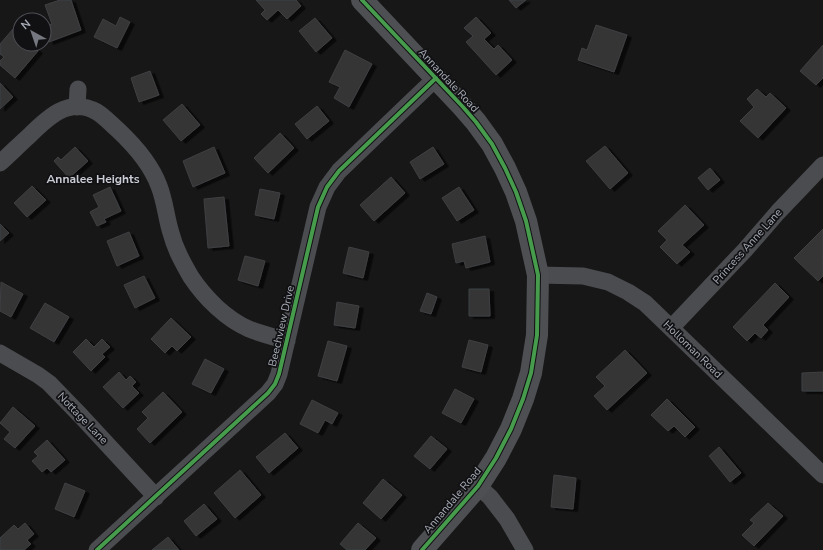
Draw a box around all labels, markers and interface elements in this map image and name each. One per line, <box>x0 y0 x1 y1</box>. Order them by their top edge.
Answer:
north arrow <box>12 12 52 52</box>
text: N <box>18 16 34 33</box>
street label: Annandale Road <box>415 45 482 116</box>
district label: Annalee Heights <box>46 171 140 187</box>
street label: Princess Anne Lane <box>709 205 785 287</box>
street label: Beechview Drive <box>265 284 298 368</box>
street label: Holloman Road <box>660 317 726 381</box>
street label: Nottage Lane <box>54 389 111 448</box>
street label: Annandale Road <box>420 464 485 537</box>

